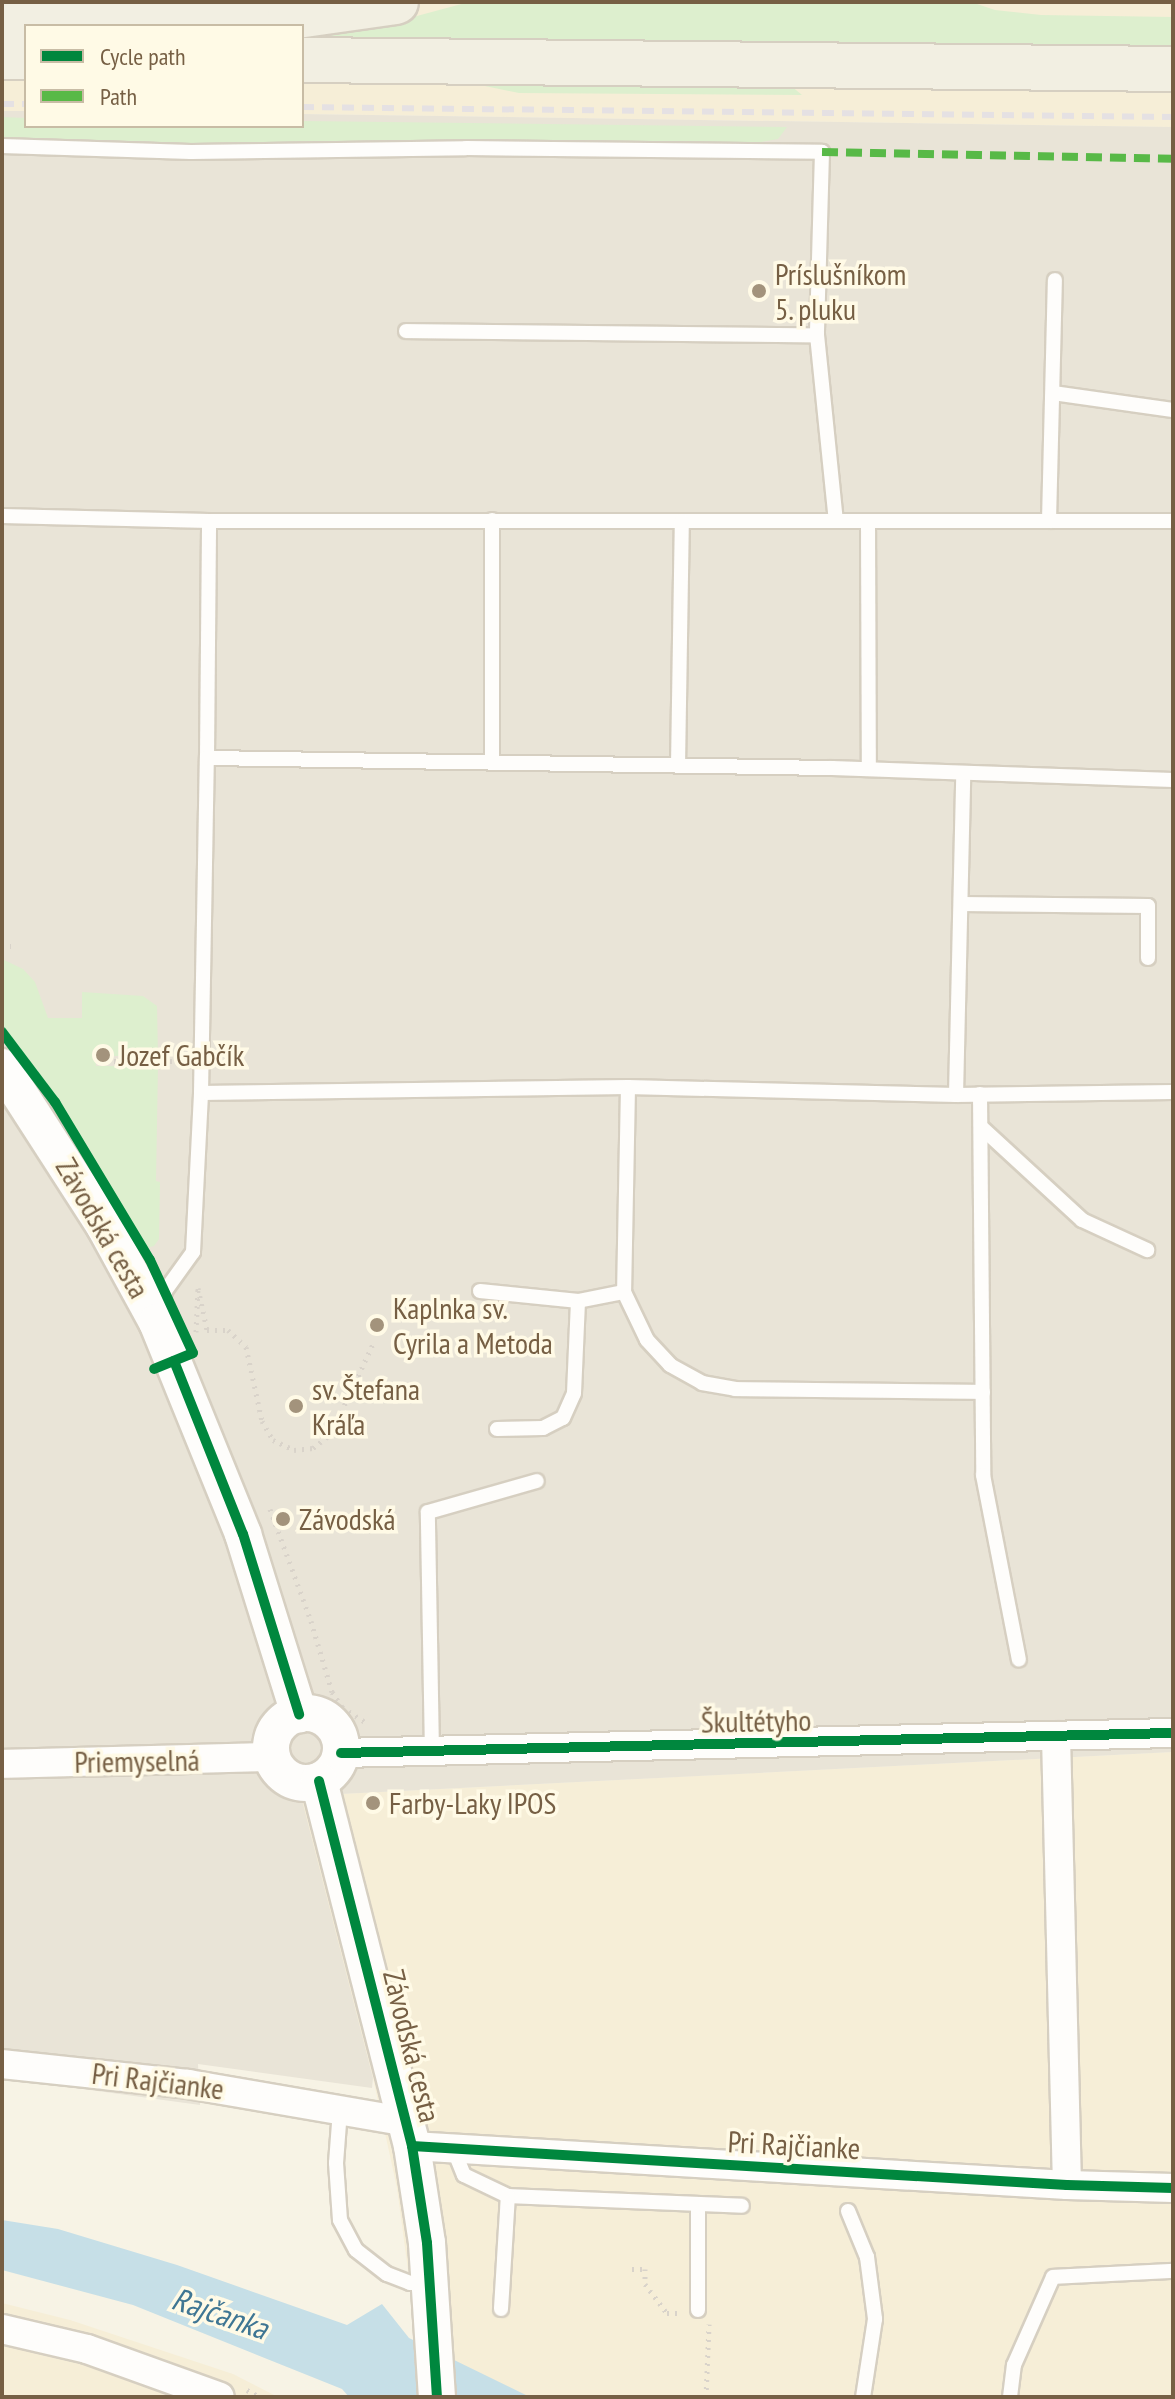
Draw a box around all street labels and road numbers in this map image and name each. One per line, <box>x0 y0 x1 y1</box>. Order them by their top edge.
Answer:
street label: Závodská cesta <box>48 1152 158 1304</box>
street label: Škultétyho <box>700 1702 812 1740</box>
street label: Priemyselná <box>74 1742 200 1780</box>
street label: Závodská cesta <box>376 1966 448 2126</box>
street label: Pri Rajčianke <box>90 2055 226 2107</box>
street label: Pri Rajčianke <box>727 2124 861 2166</box>

